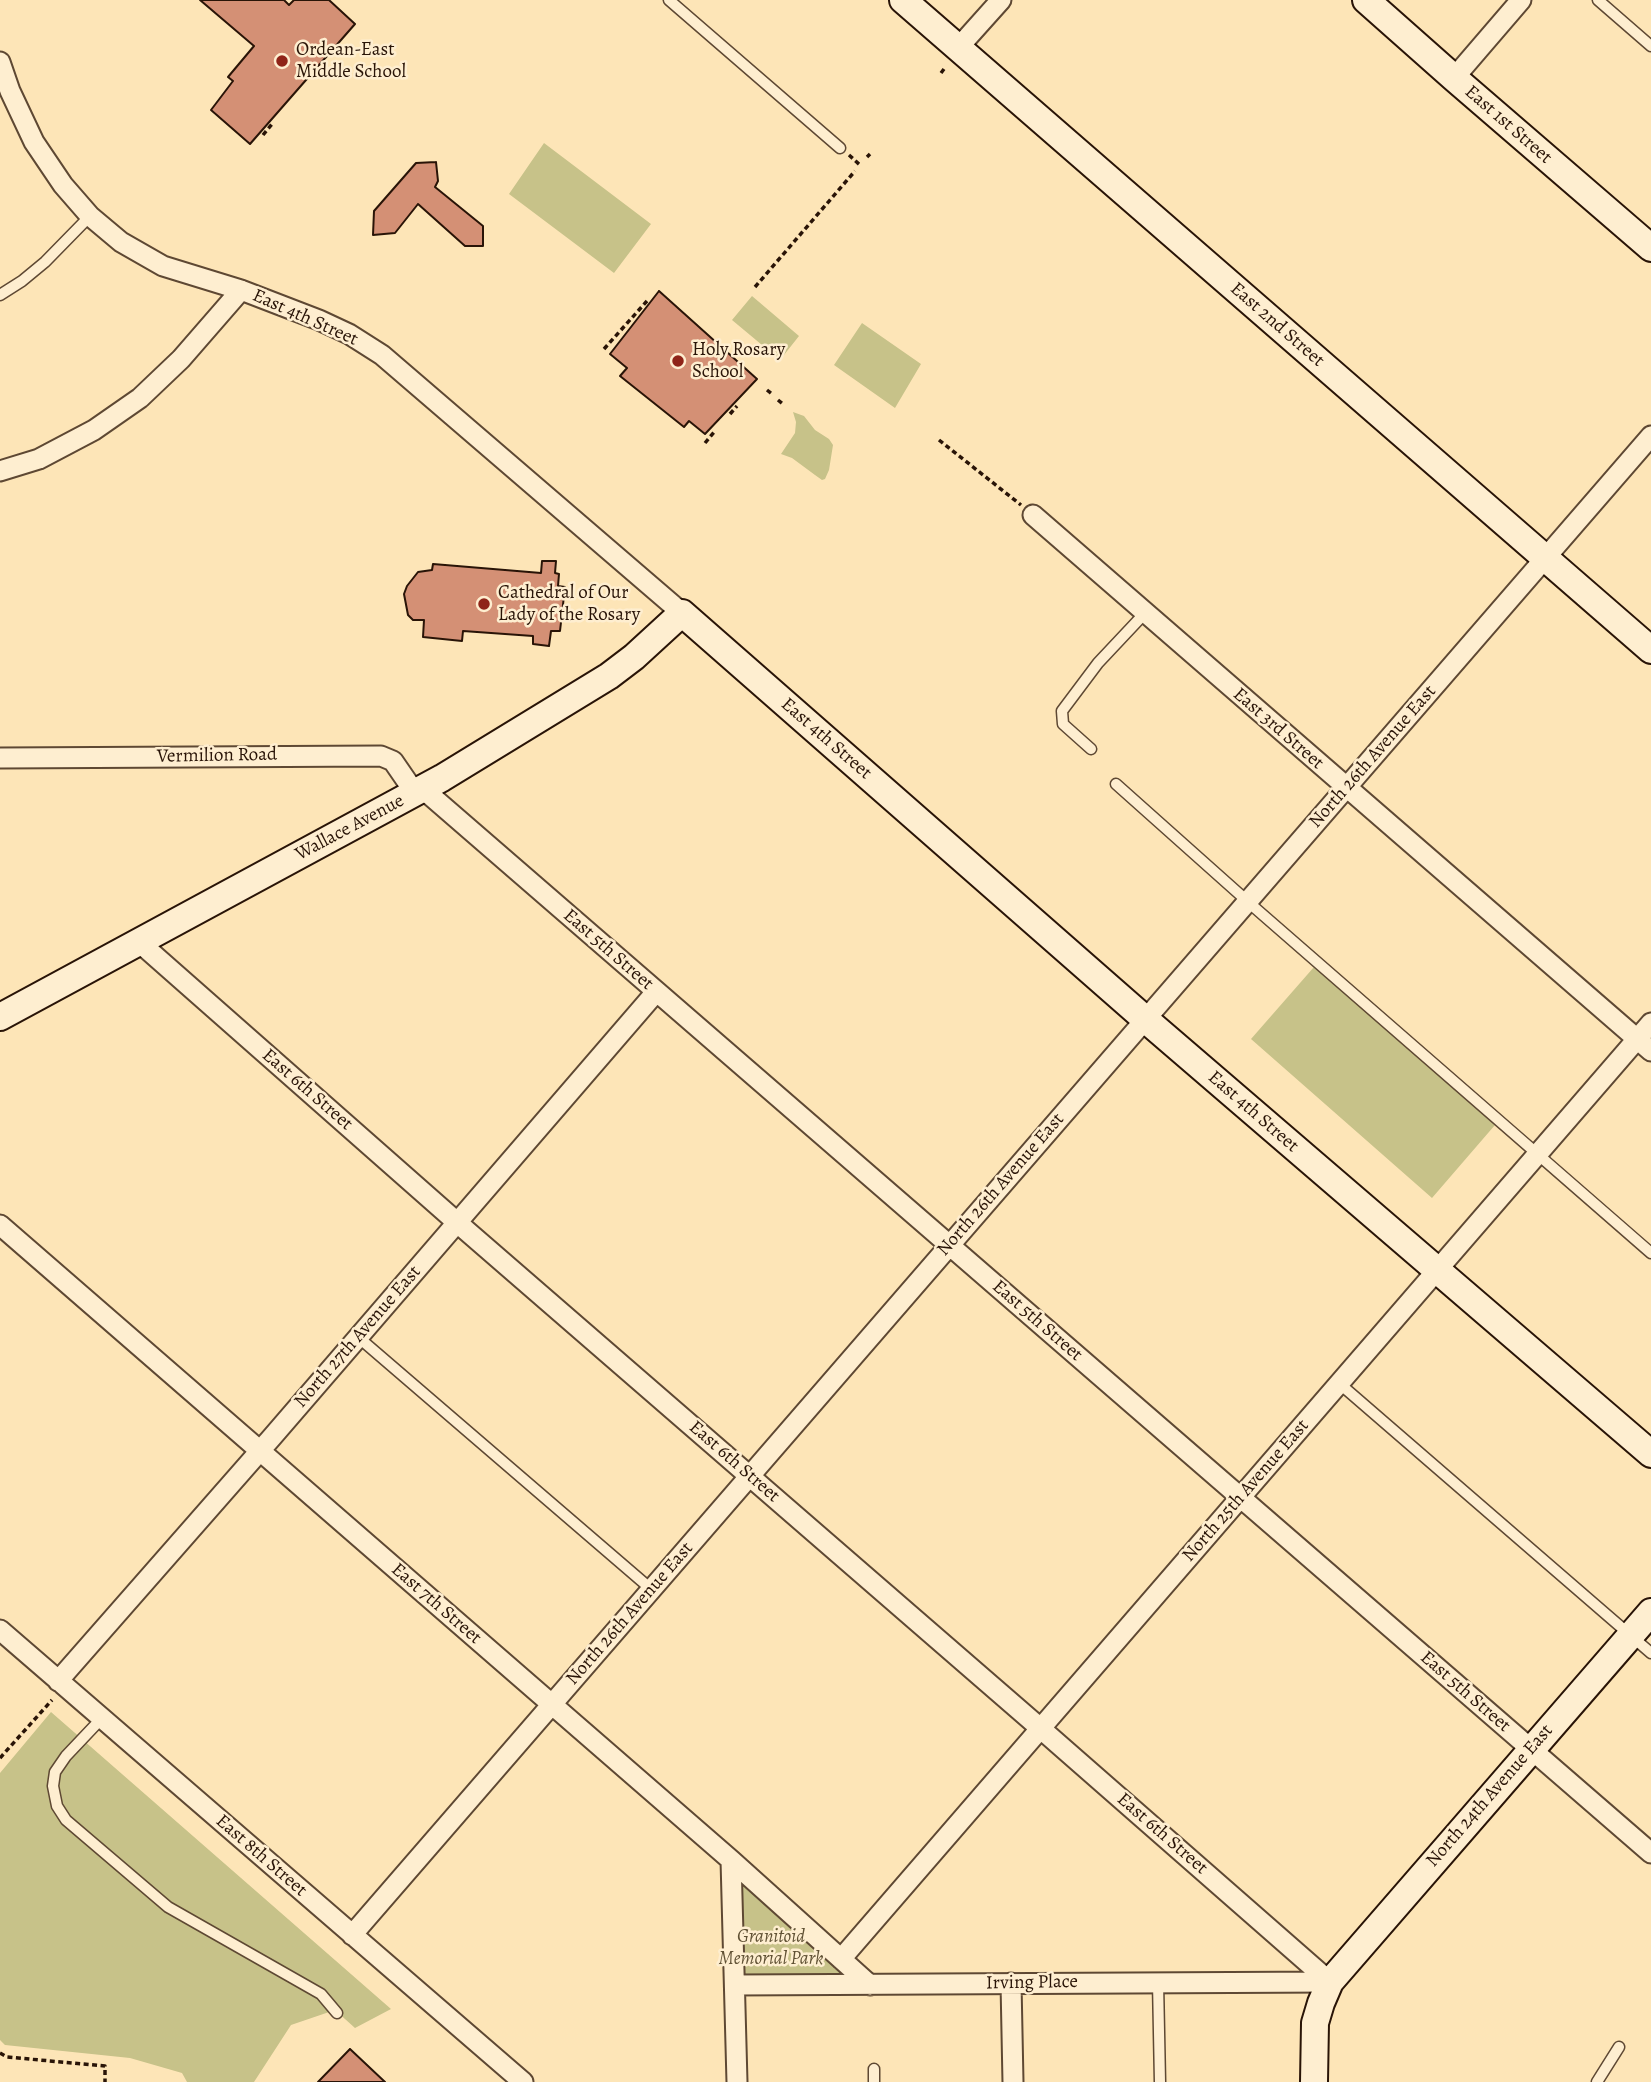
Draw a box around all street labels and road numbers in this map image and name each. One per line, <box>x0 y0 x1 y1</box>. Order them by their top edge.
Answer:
street label: East 1st Street <box>1460 81 1556 169</box>
street label: East 2nd Street <box>1225 278 1329 372</box>
street label: East 4th Street <box>249 285 361 351</box>
street label: North 26th Avenue East <box>1305 681 1441 833</box>
street label: East 3rd Street <box>1228 683 1328 775</box>
street label: East 4th Street <box>776 693 876 785</box>
street label: Vermilion Road <box>157 744 277 768</box>
street label: Wallace Avenue <box>292 790 408 866</box>
street label: East 5th Street <box>558 905 658 995</box>
street label: East 6th Street <box>257 1044 357 1136</box>
street label: East 4th Street <box>1203 1066 1303 1158</box>
street label: North 26th Avenue East <box>933 1109 1069 1261</box>
street label: North 27th Avenue East <box>290 1261 426 1413</box>
street label: East 5th Street <box>987 1276 1087 1366</box>
street label: North 25th Avenue East <box>1178 1415 1314 1567</box>
street label: East 6th Street <box>684 1416 784 1508</box>
street label: North 26th Avenue East <box>562 1538 698 1690</box>
street label: East 7th Street <box>386 1559 486 1649</box>
street label: East 5th Street <box>1415 1647 1515 1737</box>
street label: North 24th Avenue East <box>1422 1720 1558 1872</box>
street label: East 6th Street <box>1112 1788 1212 1880</box>
street label: East 8th Street <box>211 1810 311 1902</box>
street label: Irving Place <box>986 1971 1078 1995</box>

